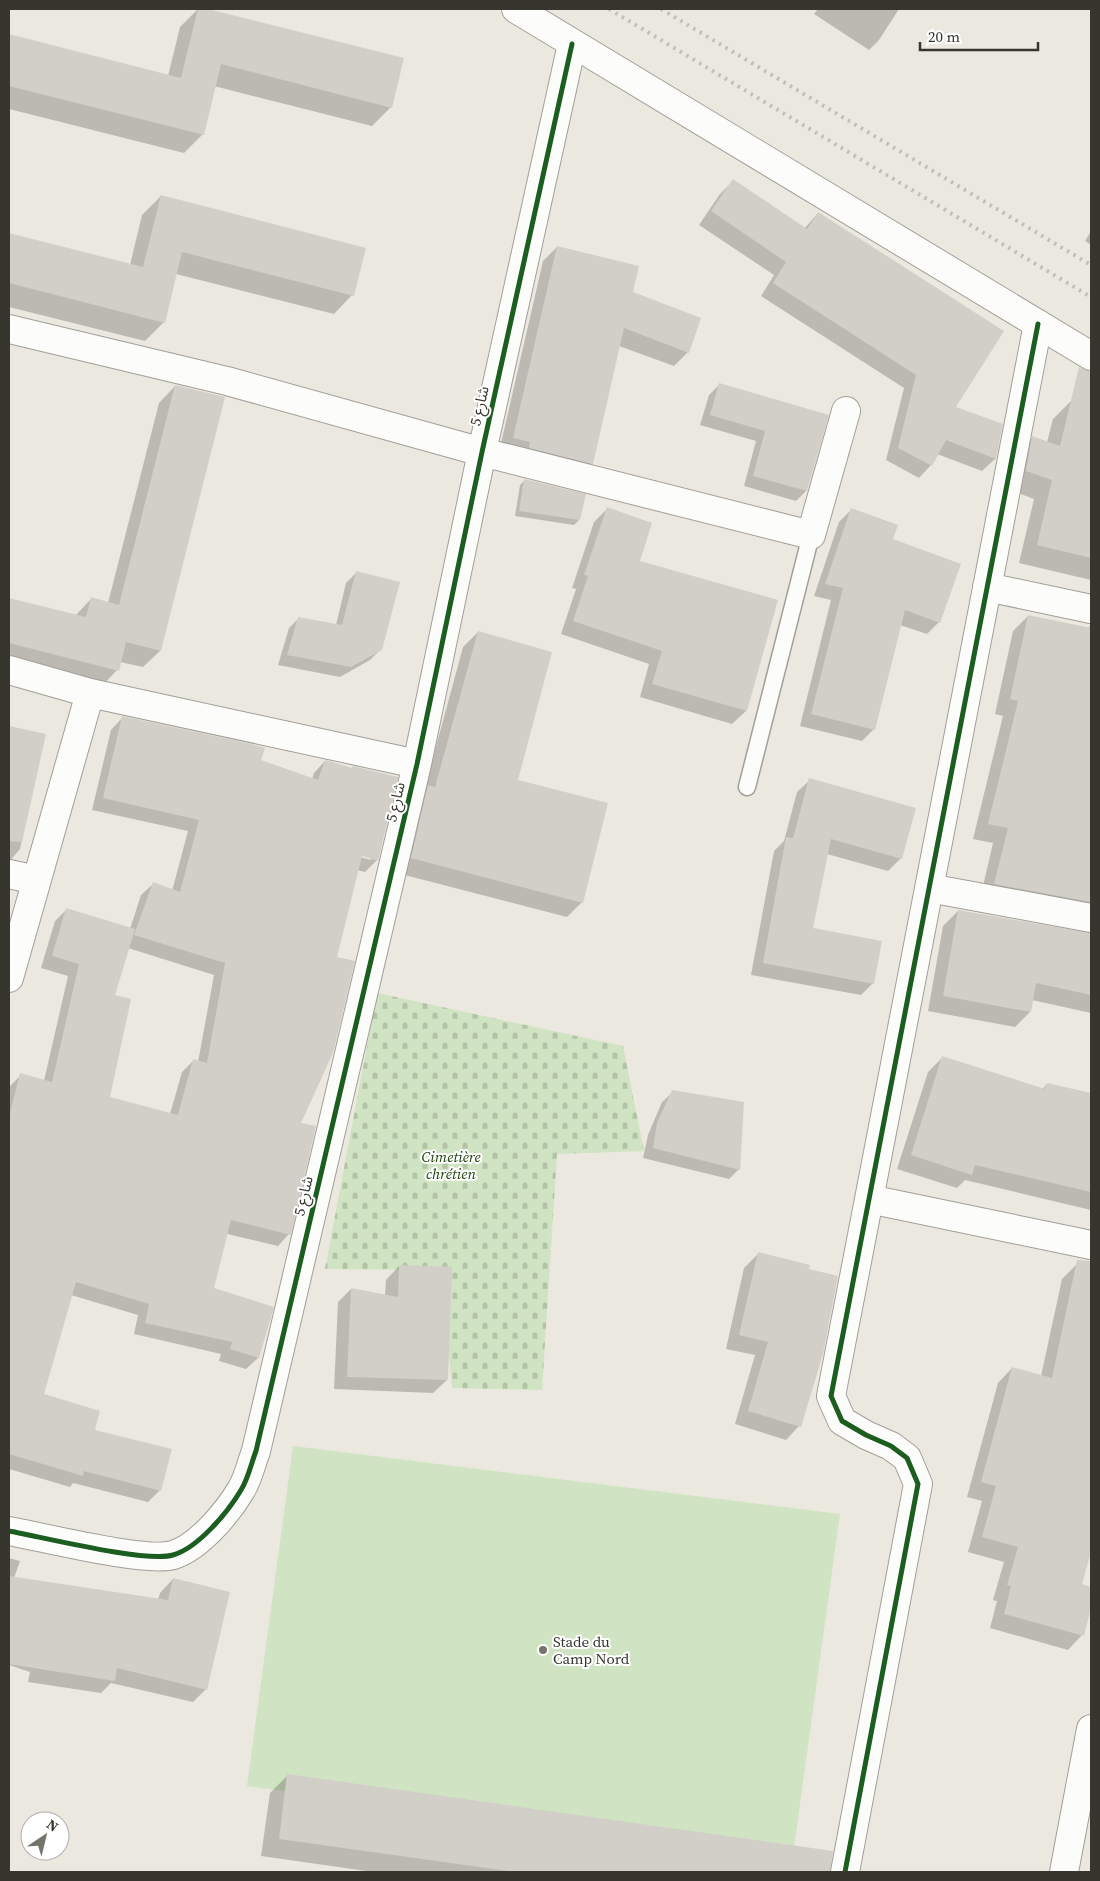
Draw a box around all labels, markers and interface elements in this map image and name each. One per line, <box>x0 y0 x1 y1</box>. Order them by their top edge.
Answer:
scale bar <box>920 20 1038 52</box>
text: 20 m <box>928 26 960 47</box>
street label: شارع 5 <box>464 384 496 428</box>
street label: شارع 5 <box>380 780 412 824</box>
park label: Cimetière chrétien <box>421 1146 481 1184</box>
street label: شارع 5 <box>288 1174 320 1218</box>
place label: Stade du Camp Nord <box>553 1631 630 1669</box>
marker: Stade du Camp Nord <box>537 1644 549 1656</box>
north arrow <box>20 1811 70 1861</box>
text: N <box>43 1814 62 1836</box>

